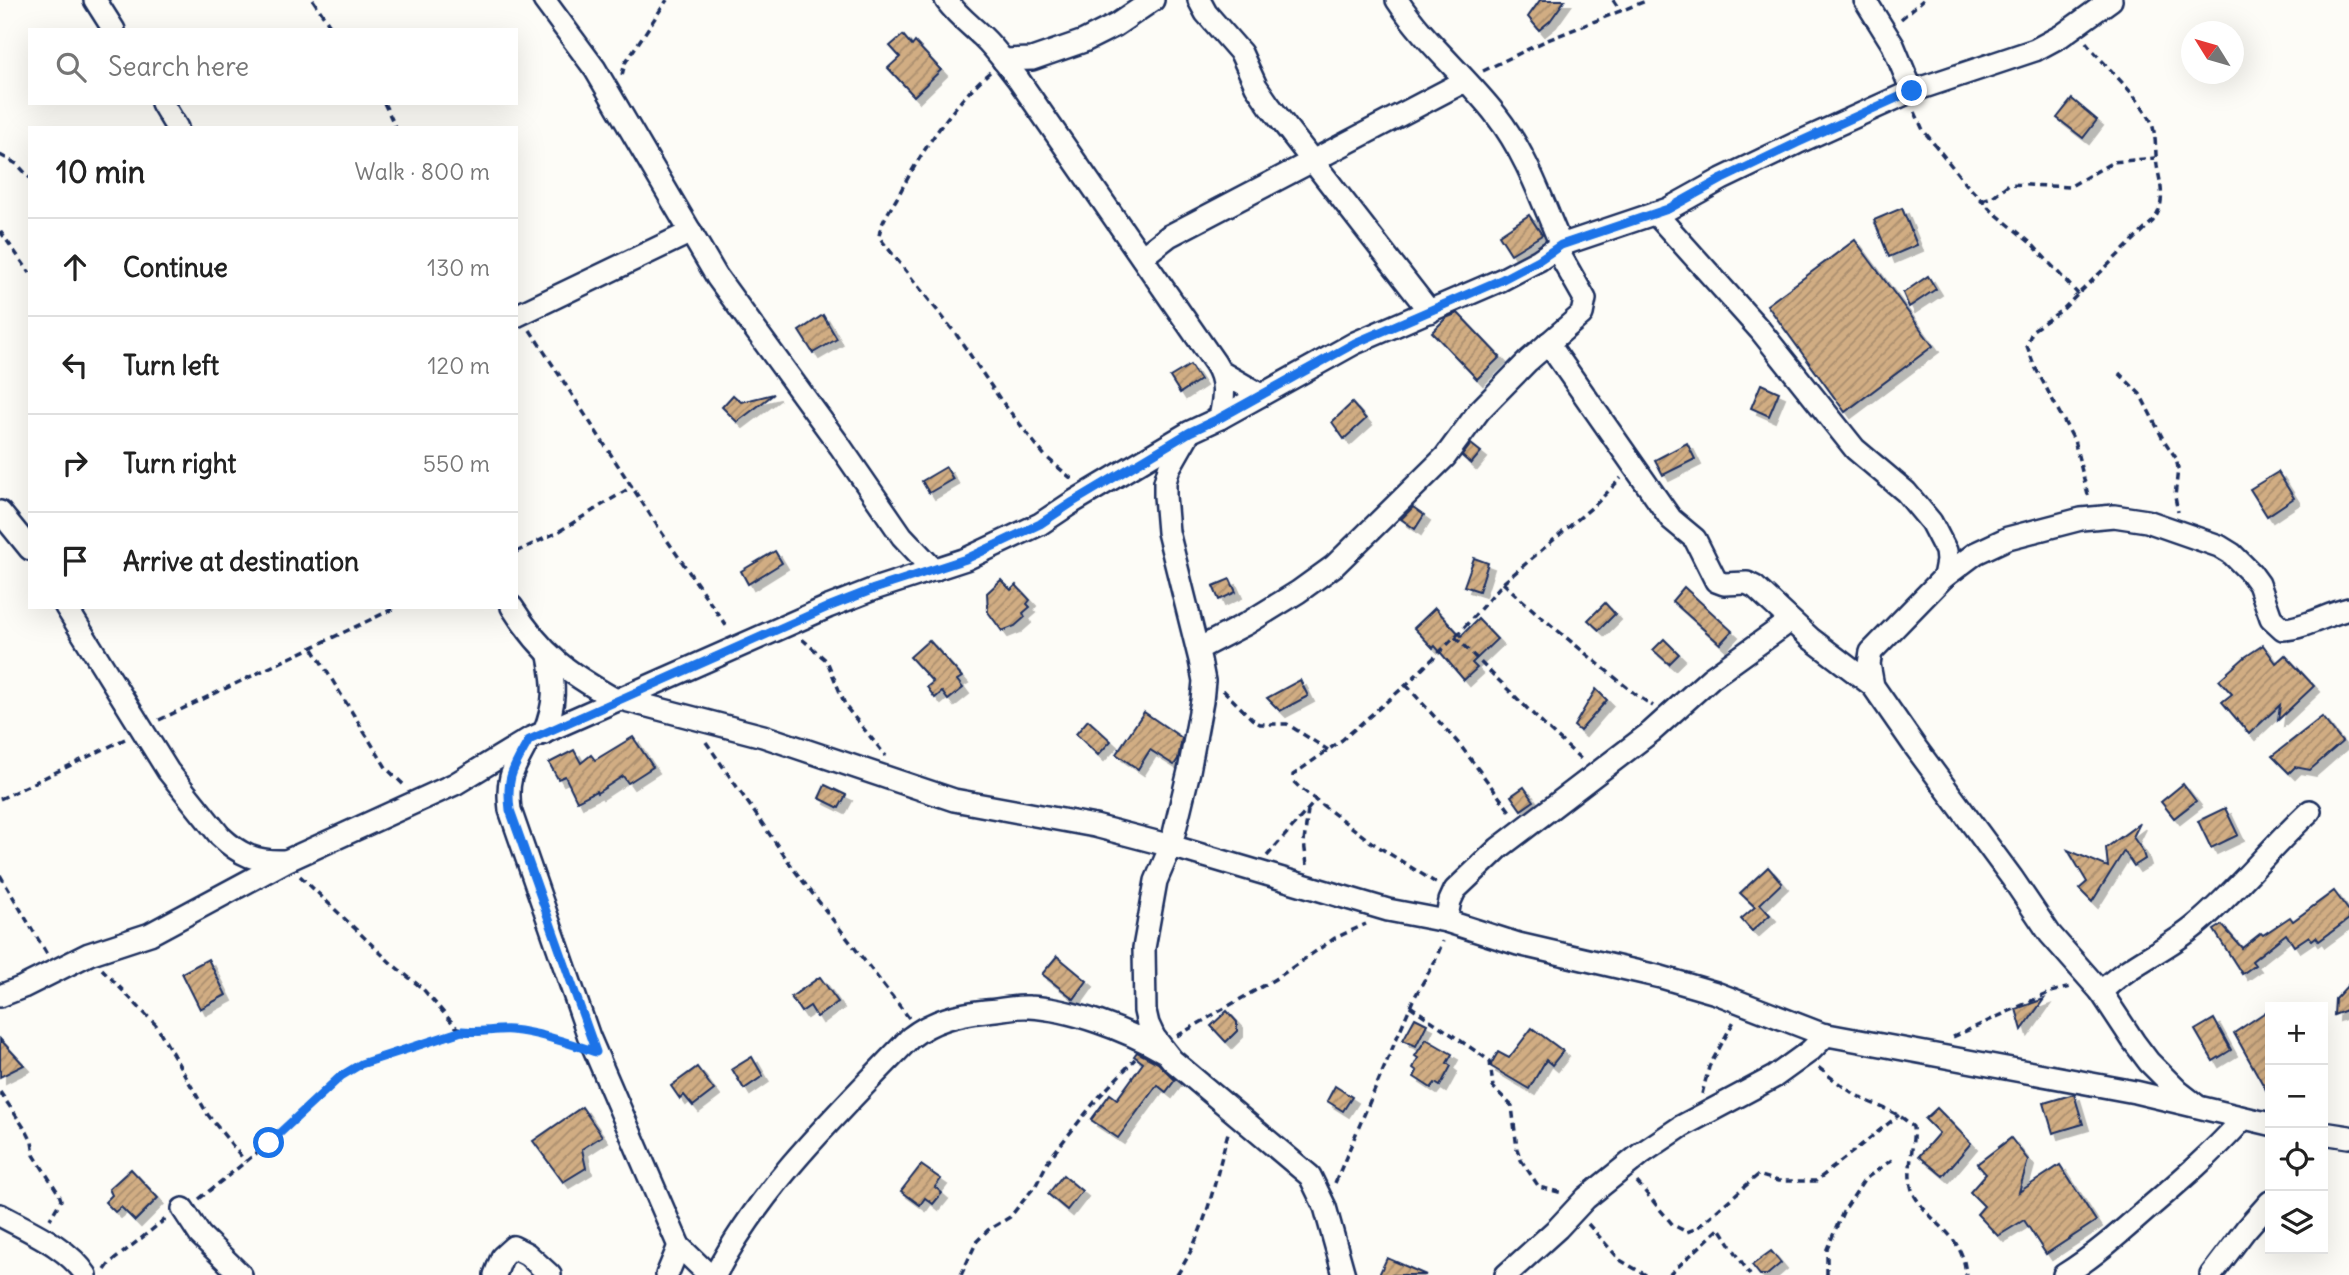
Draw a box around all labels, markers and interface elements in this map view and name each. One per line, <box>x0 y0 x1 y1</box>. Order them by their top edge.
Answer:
north arrow <box>2181 21 2244 84</box>
search box <box>28 28 518 105</box>
icon: search <box>52 48 90 86</box>
text: Search here <box>108 50 249 83</box>
route end <box>1896 75 1927 106</box>
text: 10 min <box>56 153 145 191</box>
text: Walk · 800 m <box>355 157 490 186</box>
icon: ahead <box>56 248 94 286</box>
text: Continue <box>123 251 228 284</box>
text: 130 m <box>427 253 490 282</box>
icon: left <box>56 346 94 384</box>
text: Turn left <box>123 349 219 382</box>
text: 120 m <box>427 351 490 380</box>
icon: right <box>56 444 94 482</box>
text: Turn right <box>123 447 236 480</box>
text: 550 m <box>423 449 490 478</box>
icon: arrive <box>56 542 94 580</box>
text: Arrive at destination <box>123 545 359 578</box>
map controls <box>2265 1002 2328 1254</box>
button: + <box>2265 1002 2328 1065</box>
button: − <box>2265 1065 2328 1128</box>
route start <box>253 1127 284 1158</box>
button: locate <box>2265 1128 2328 1191</box>
button: layers <box>2265 1191 2328 1254</box>

